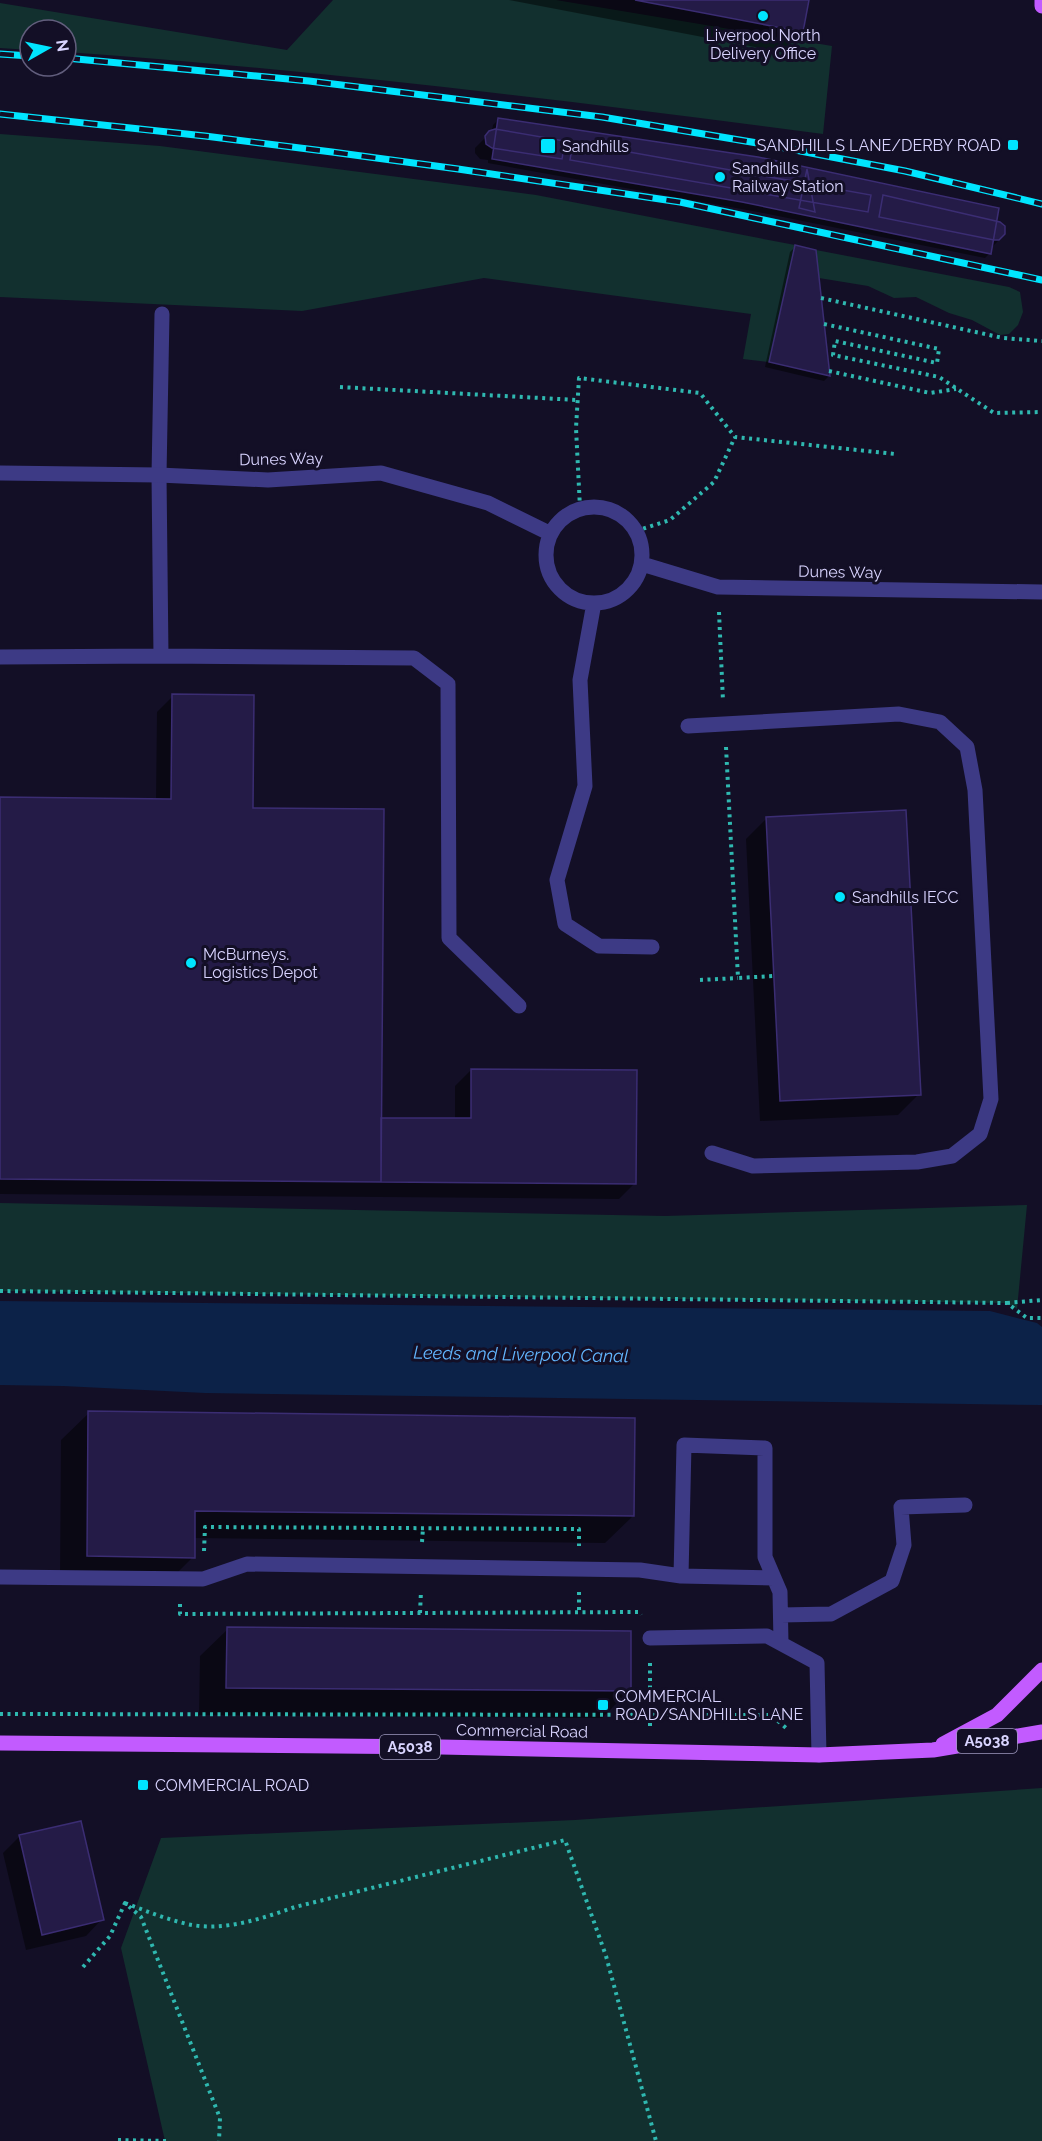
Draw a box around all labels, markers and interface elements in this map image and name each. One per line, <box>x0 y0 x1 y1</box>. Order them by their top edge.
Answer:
marker: Liverpool North Delivery Office <box>756 9 770 23</box>
north arrow <box>18 18 78 78</box>
place label: Liverpool North Delivery Office <box>706 26 820 63</box>
text: N <box>52 38 73 53</box>
place label: SANDHILLS LANE/DERBY ROAD <box>757 136 1001 155</box>
marker: Sandhills <box>539 137 557 155</box>
place label: Sandhills <box>562 137 629 156</box>
marker: SANDHILLS LANE/DERBY ROAD <box>1006 138 1020 152</box>
place label: Sandhills Railway Station <box>732 159 844 196</box>
marker: Sandhills Railway Station <box>713 170 727 184</box>
street label: Dunes Way <box>239 449 323 469</box>
street label: Dunes Way <box>798 562 882 582</box>
place label: Sandhills IECC <box>852 888 958 907</box>
marker: Sandhills IECC <box>833 890 847 904</box>
place label: McBurneys. Logistics Depot <box>203 945 318 982</box>
marker: McBurneys. Logistics Depot <box>184 956 198 970</box>
water label: Leeds and Liverpool Canal <box>413 1342 629 1366</box>
place label: COMMERCIAL ROAD/SANDHILLS LANE <box>615 1687 803 1724</box>
marker: COMMERCIAL ROAD/SANDHILLS LANE <box>596 1698 610 1712</box>
street label: Commercial Road <box>456 1720 588 1742</box>
road number: A5038 <box>957 1729 1017 1753</box>
road number: A5038 <box>380 1735 440 1759</box>
place label: COMMERCIAL ROAD <box>155 1776 309 1795</box>
marker: COMMERCIAL ROAD <box>136 1778 150 1792</box>

